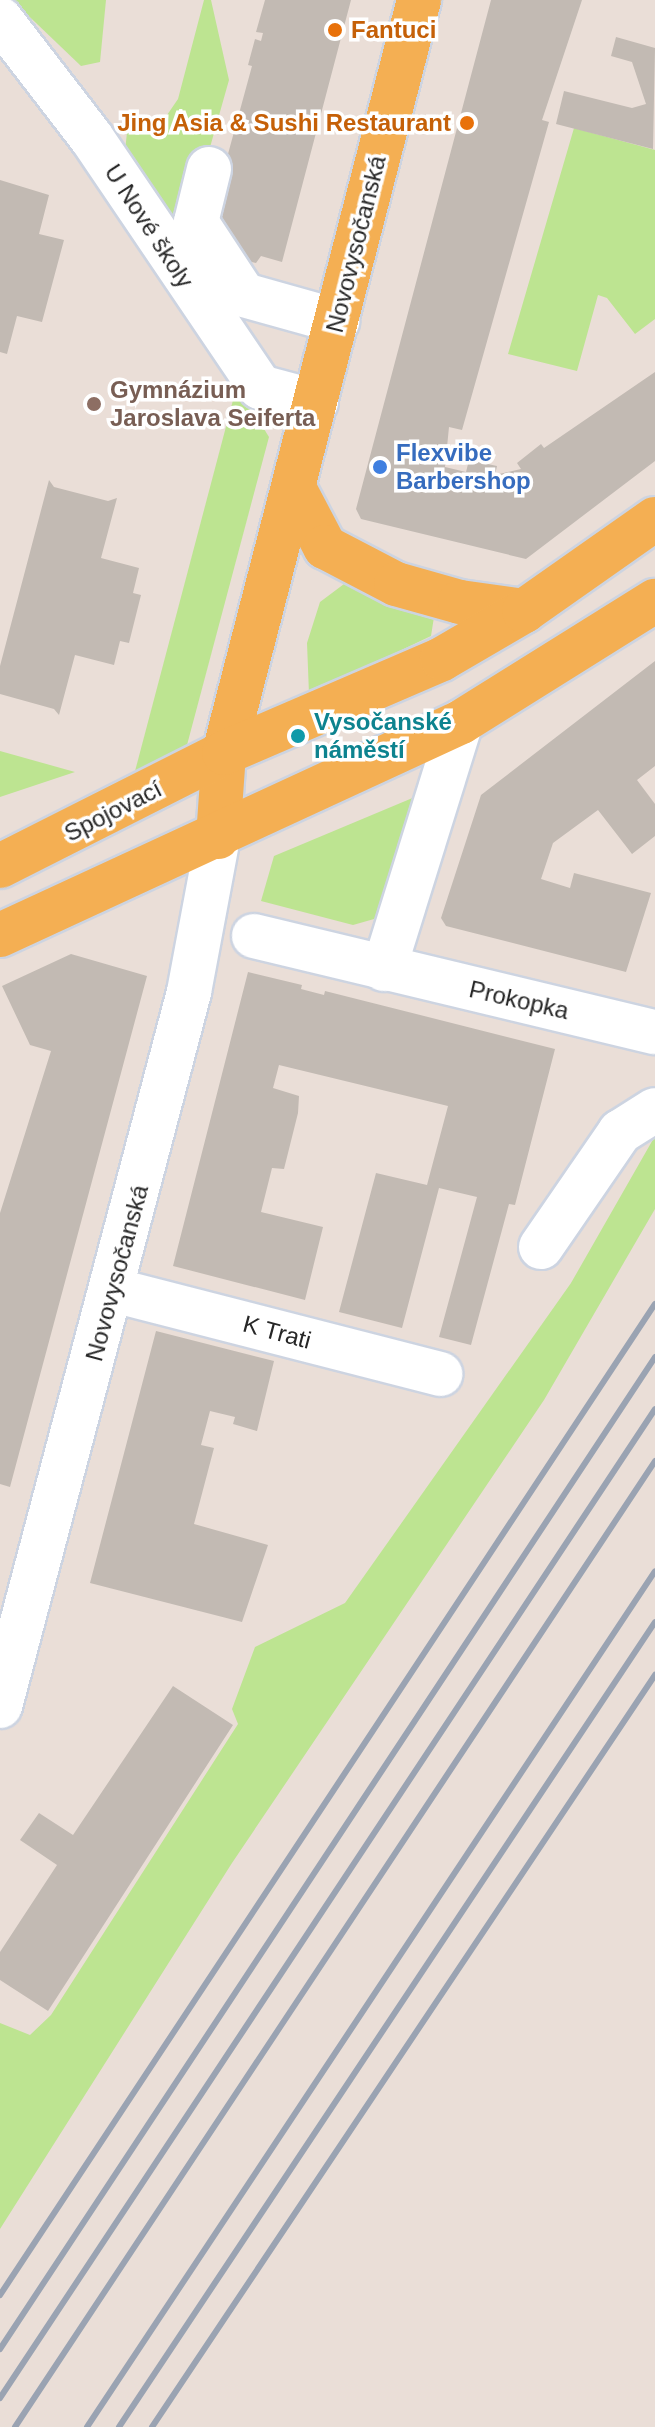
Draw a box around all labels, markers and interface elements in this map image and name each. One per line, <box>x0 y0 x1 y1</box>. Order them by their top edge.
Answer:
place label: Fantuci <box>351 16 436 44</box>
marker: Fantuci <box>326 21 344 39</box>
place label: Jing Asia & Sushi Restaurant <box>116 109 451 137</box>
marker: Jing Asia & Sushi Restaurant <box>458 114 476 132</box>
street label: Novovysočanská <box>320 153 392 335</box>
street label: U Nové školy <box>98 159 200 293</box>
place label: Gymnázium Jaroslava Seiferta <box>110 376 315 432</box>
marker: Gymnázium Jaroslava Seiferta <box>85 395 103 413</box>
place label: Flexvibe Barbershop <box>396 439 531 495</box>
marker: Flexvibe Barbershop <box>371 458 389 476</box>
place label: Vysočanské náměstí <box>314 708 452 764</box>
marker: Vysočanské náměstí <box>289 727 307 745</box>
street label: Spojovací <box>60 774 166 848</box>
street label: Prokopka <box>466 975 572 1025</box>
street label: Novovysočanská <box>80 1182 154 1364</box>
street label: K Trati <box>240 1309 314 1355</box>

